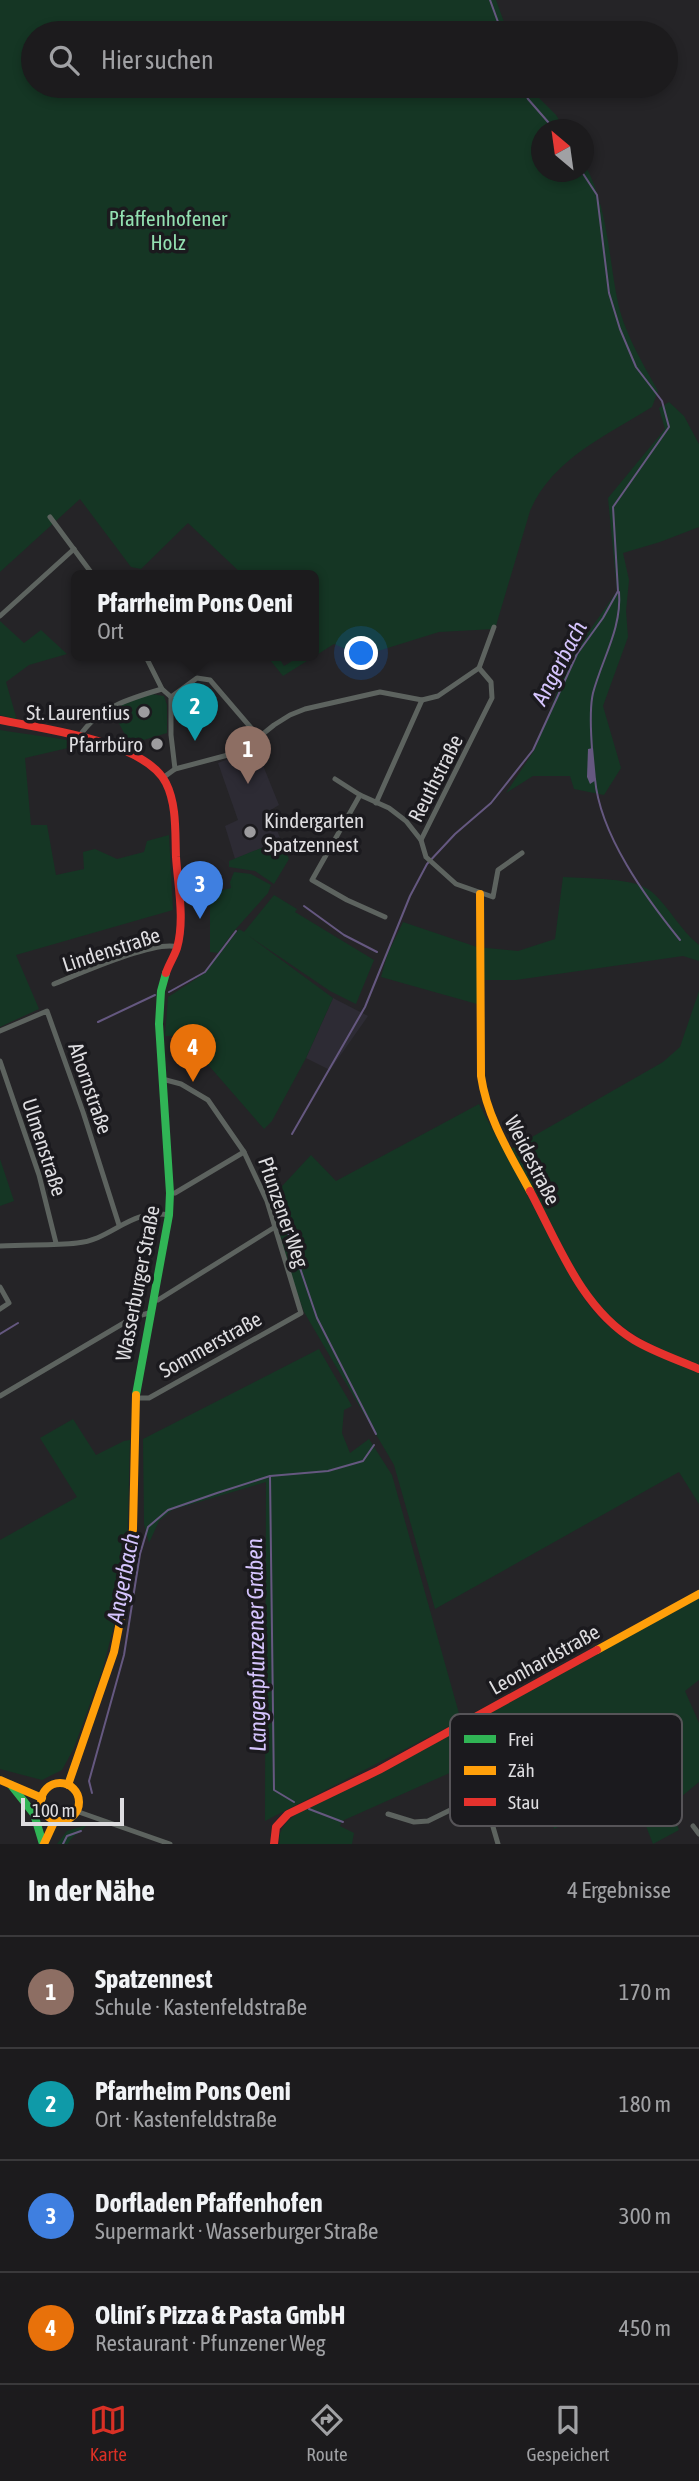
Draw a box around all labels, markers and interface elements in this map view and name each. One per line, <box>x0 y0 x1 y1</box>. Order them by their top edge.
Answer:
search box <box>21 21 678 98</box>
icon: search <box>45 41 83 79</box>
text: Hier suchen <box>101 45 214 75</box>
north arrow <box>531 119 594 182</box>
park label: Pfaffenhofener Holz <box>109 206 228 254</box>
popup <box>71 570 319 661</box>
text: Pfarrheim Pons Oeni <box>97 588 293 618</box>
water label: Angerbach <box>526 617 592 710</box>
text: Ort <box>97 618 124 644</box>
your location <box>344 636 378 670</box>
pin: 2 <box>172 683 218 741</box>
place label: St. Laurentius <box>26 700 130 724</box>
marker: St. Laurentius <box>136 704 152 720</box>
pin: 1 <box>225 726 271 784</box>
street label: Reuthstraße <box>403 730 467 826</box>
place label: Pfarrbüro <box>69 732 143 756</box>
marker: Pfarrbüro <box>149 736 165 752</box>
place label: Kindergarten Spatzennest <box>264 808 364 856</box>
marker: Kindergarten Spatzennest <box>242 824 258 840</box>
pin: 3 <box>177 861 223 919</box>
street label: Lindenstraße <box>59 922 163 976</box>
pin: 4 <box>170 1024 216 1082</box>
street label: Ahornstraße <box>64 1039 118 1137</box>
street label: Ulmenstraße <box>18 1095 72 1199</box>
street label: Weidestraße <box>500 1111 566 1209</box>
street label: Pfunzener Weg <box>254 1154 314 1270</box>
street label: Wasserburger Straße <box>110 1203 164 1363</box>
street label: Sommerstraße <box>155 1306 265 1382</box>
water label: Angerbach <box>101 1531 144 1626</box>
water label: Langenpfunzener Graben <box>241 1538 271 1752</box>
street label: Leonhardstraße <box>485 1619 603 1699</box>
legend <box>450 1714 682 1826</box>
text: Frei <box>508 1728 534 1750</box>
text: Zäh <box>508 1759 535 1781</box>
text: Stau <box>508 1791 539 1813</box>
scale bar <box>21 1795 124 1827</box>
text: 100 m <box>32 1799 75 1821</box>
text: In der Nähe <box>28 1873 155 1907</box>
text: 4 Ergebnisse <box>567 1877 671 1903</box>
text: Spatzennest <box>95 1964 212 1994</box>
text: 1 <box>46 1979 56 2005</box>
text: 170 m <box>619 1979 671 2005</box>
text: Schule · Kastenfeldstraße <box>95 1994 307 2020</box>
text: Pfarrheim Pons Oeni <box>95 2076 291 2106</box>
text: 2 <box>46 2091 56 2117</box>
text: 180 m <box>619 2091 671 2117</box>
text: Ort · Kastenfeldstraße <box>95 2106 277 2132</box>
text: Dorfladen Pfaffenhofen <box>95 2188 323 2218</box>
text: 3 <box>46 2203 56 2229</box>
text: 300 m <box>619 2203 671 2229</box>
text: Supermarkt · Wasserburger Straße <box>95 2218 379 2244</box>
text: Olini´s Pizza & Pasta GmbH <box>95 2300 345 2330</box>
text: 4 <box>46 2315 56 2341</box>
text: 450 m <box>619 2315 671 2341</box>
text: Restaurant · Pfunzener Weg <box>95 2330 326 2356</box>
tab: Karte <box>89 2401 127 2465</box>
tab: Route <box>306 2401 348 2465</box>
tab: Gespeichert <box>526 2401 610 2465</box>

